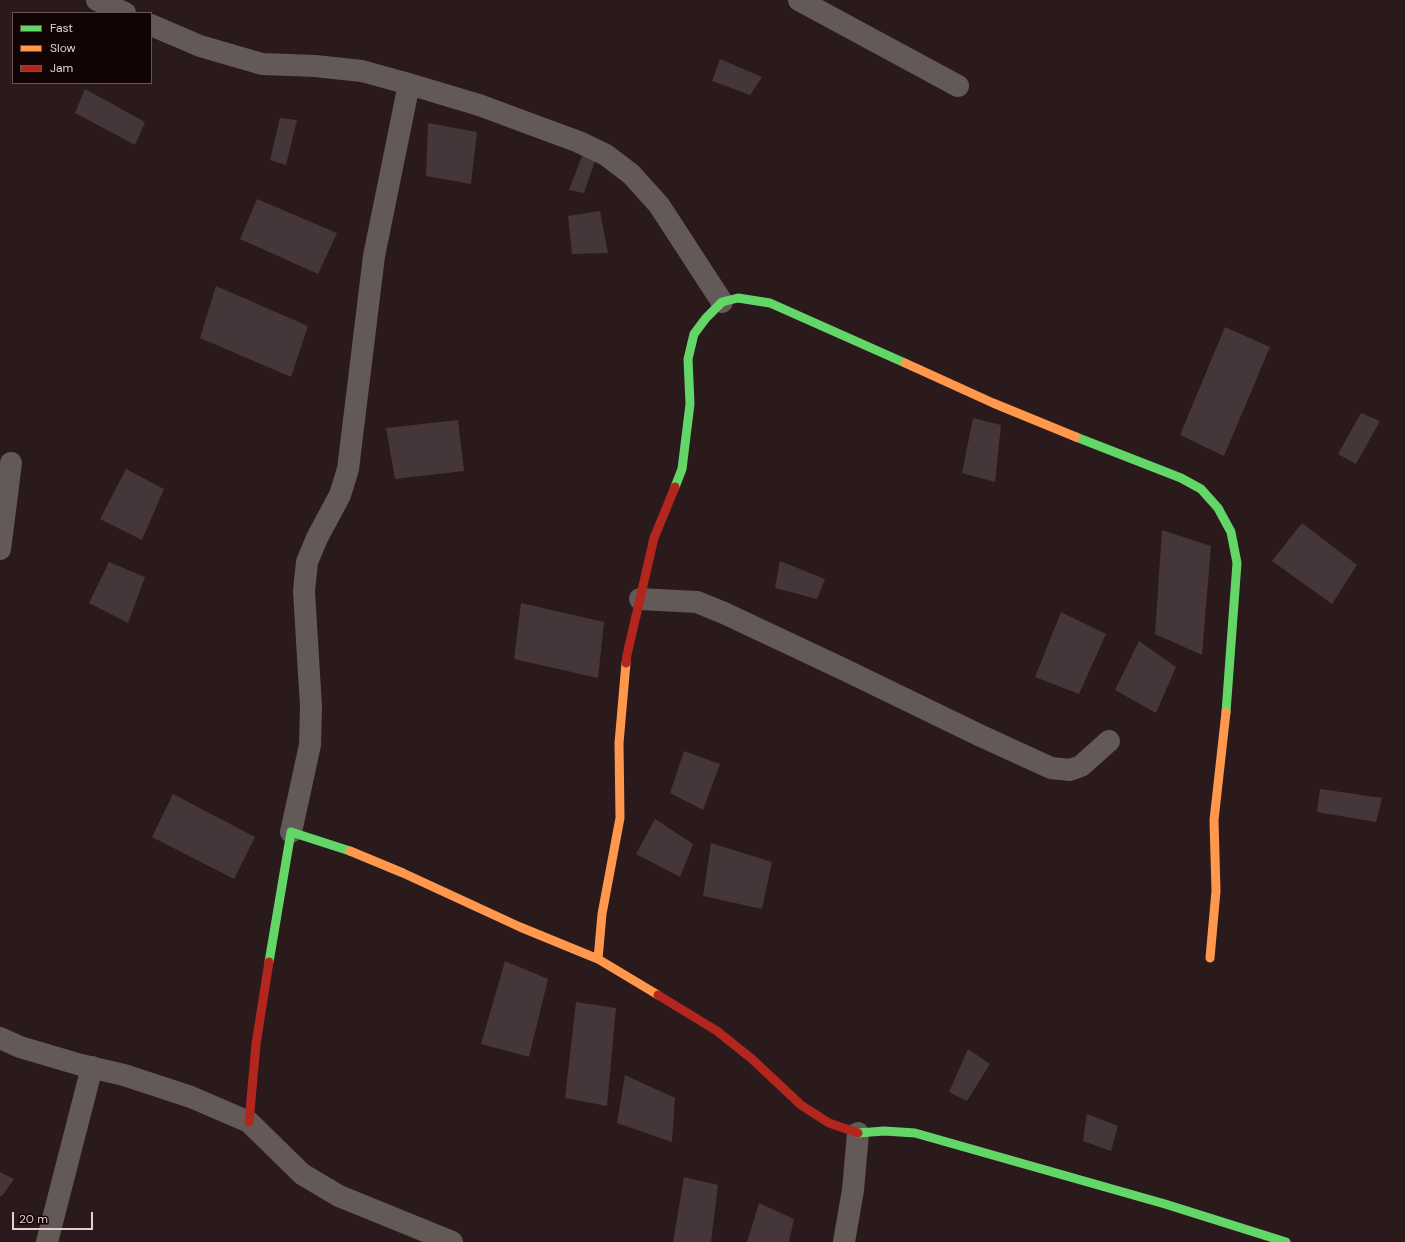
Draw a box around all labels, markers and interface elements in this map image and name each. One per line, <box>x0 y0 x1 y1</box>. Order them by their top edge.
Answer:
legend <box>12 12 152 84</box>
text: Fast <box>50 20 73 36</box>
text: Slow <box>50 40 76 56</box>
text: Jam <box>50 60 73 76</box>
scale bar <box>14 1204 95 1230</box>
text: 20 m <box>19 1211 48 1227</box>

